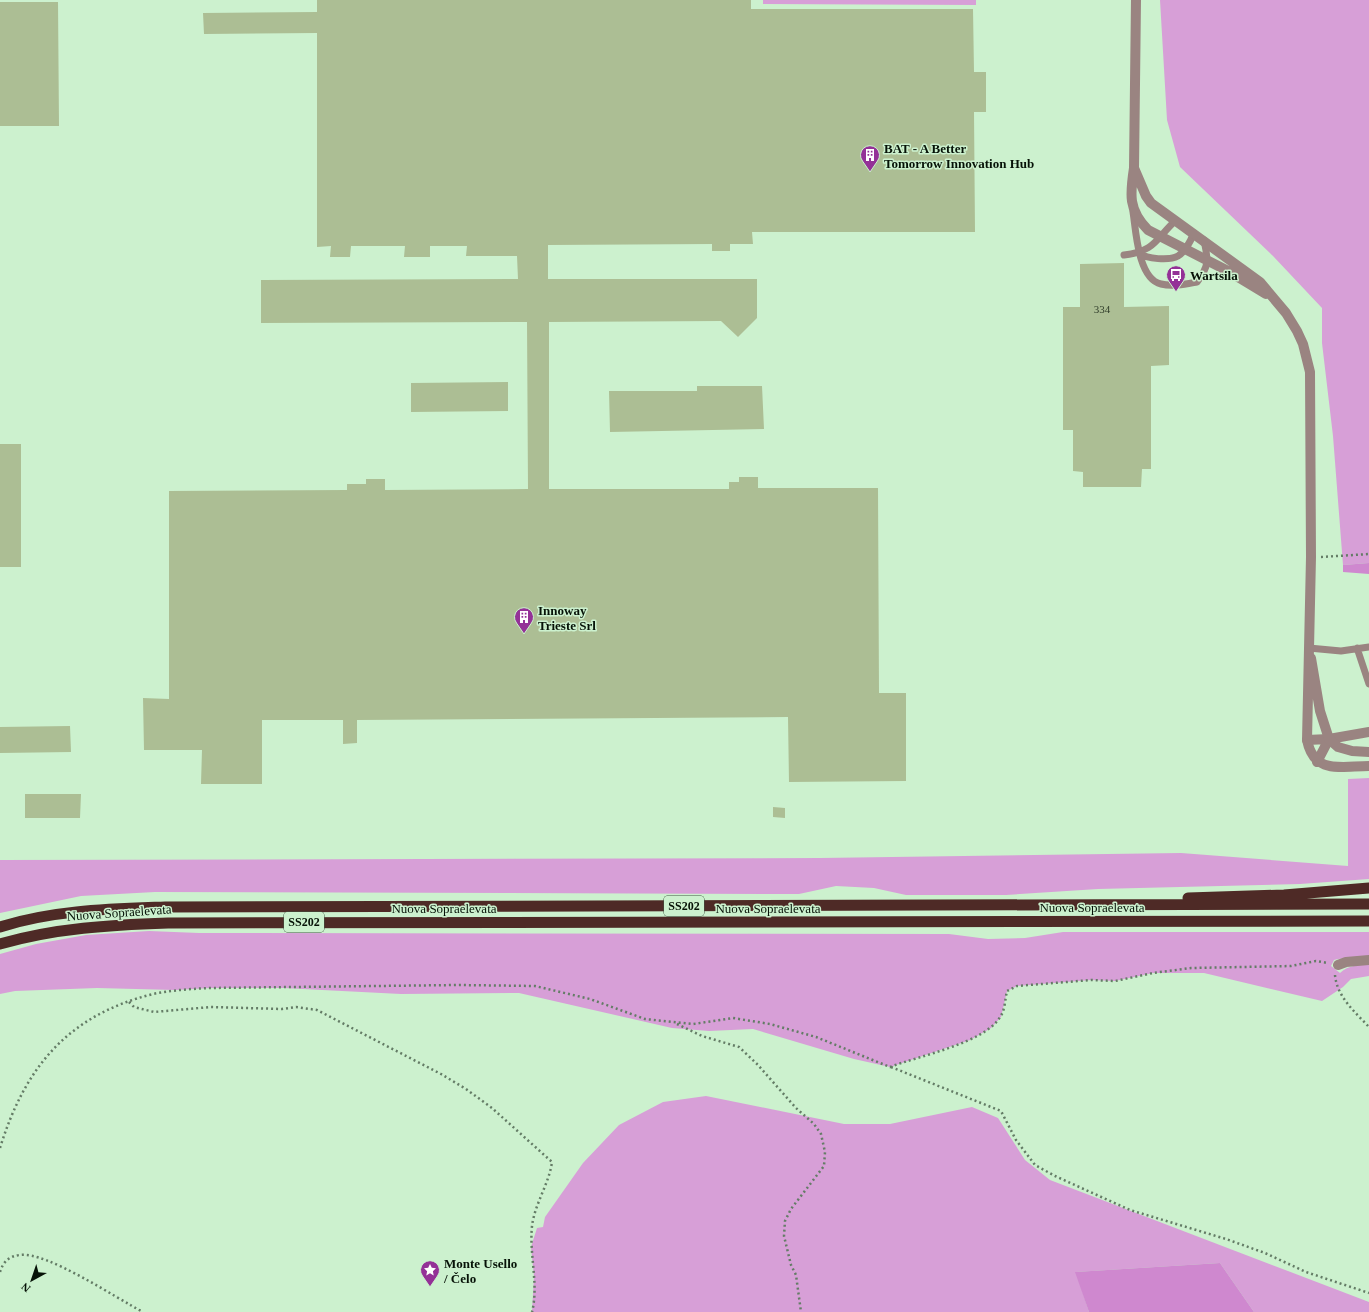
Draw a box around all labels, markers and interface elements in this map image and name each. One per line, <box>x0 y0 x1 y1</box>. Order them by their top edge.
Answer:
place label: BAT - A Better Tomorrow Innovation Hub <box>884 141 1034 171</box>
building icon: BAT - A Better Tomorrow Innovation Hub <box>859 144 881 172</box>
bus stop icon: Wartsila <box>1165 264 1187 292</box>
place label: Wartsila <box>1190 268 1238 283</box>
house number: 334 <box>1094 303 1111 315</box>
place label: Innoway Trieste Srl <box>538 603 596 633</box>
building icon: Innoway Trieste Srl <box>513 606 535 634</box>
road number: SS202 <box>664 896 704 916</box>
street label: Nuova Sopraelevata <box>1039 900 1145 915</box>
street label: Nuova Sopraelevata <box>66 901 172 924</box>
street label: Nuova Sopraelevata <box>391 901 497 916</box>
street label: Nuova Sopraelevata <box>715 901 821 916</box>
road number: SS202 <box>284 912 324 932</box>
place label: Monte Usello / Čelo <box>443 1256 517 1286</box>
place icon: Monte Usello / Čelo <box>419 1259 441 1287</box>
north arrow <box>12 1260 52 1300</box>
text: N <box>19 1280 32 1295</box>

